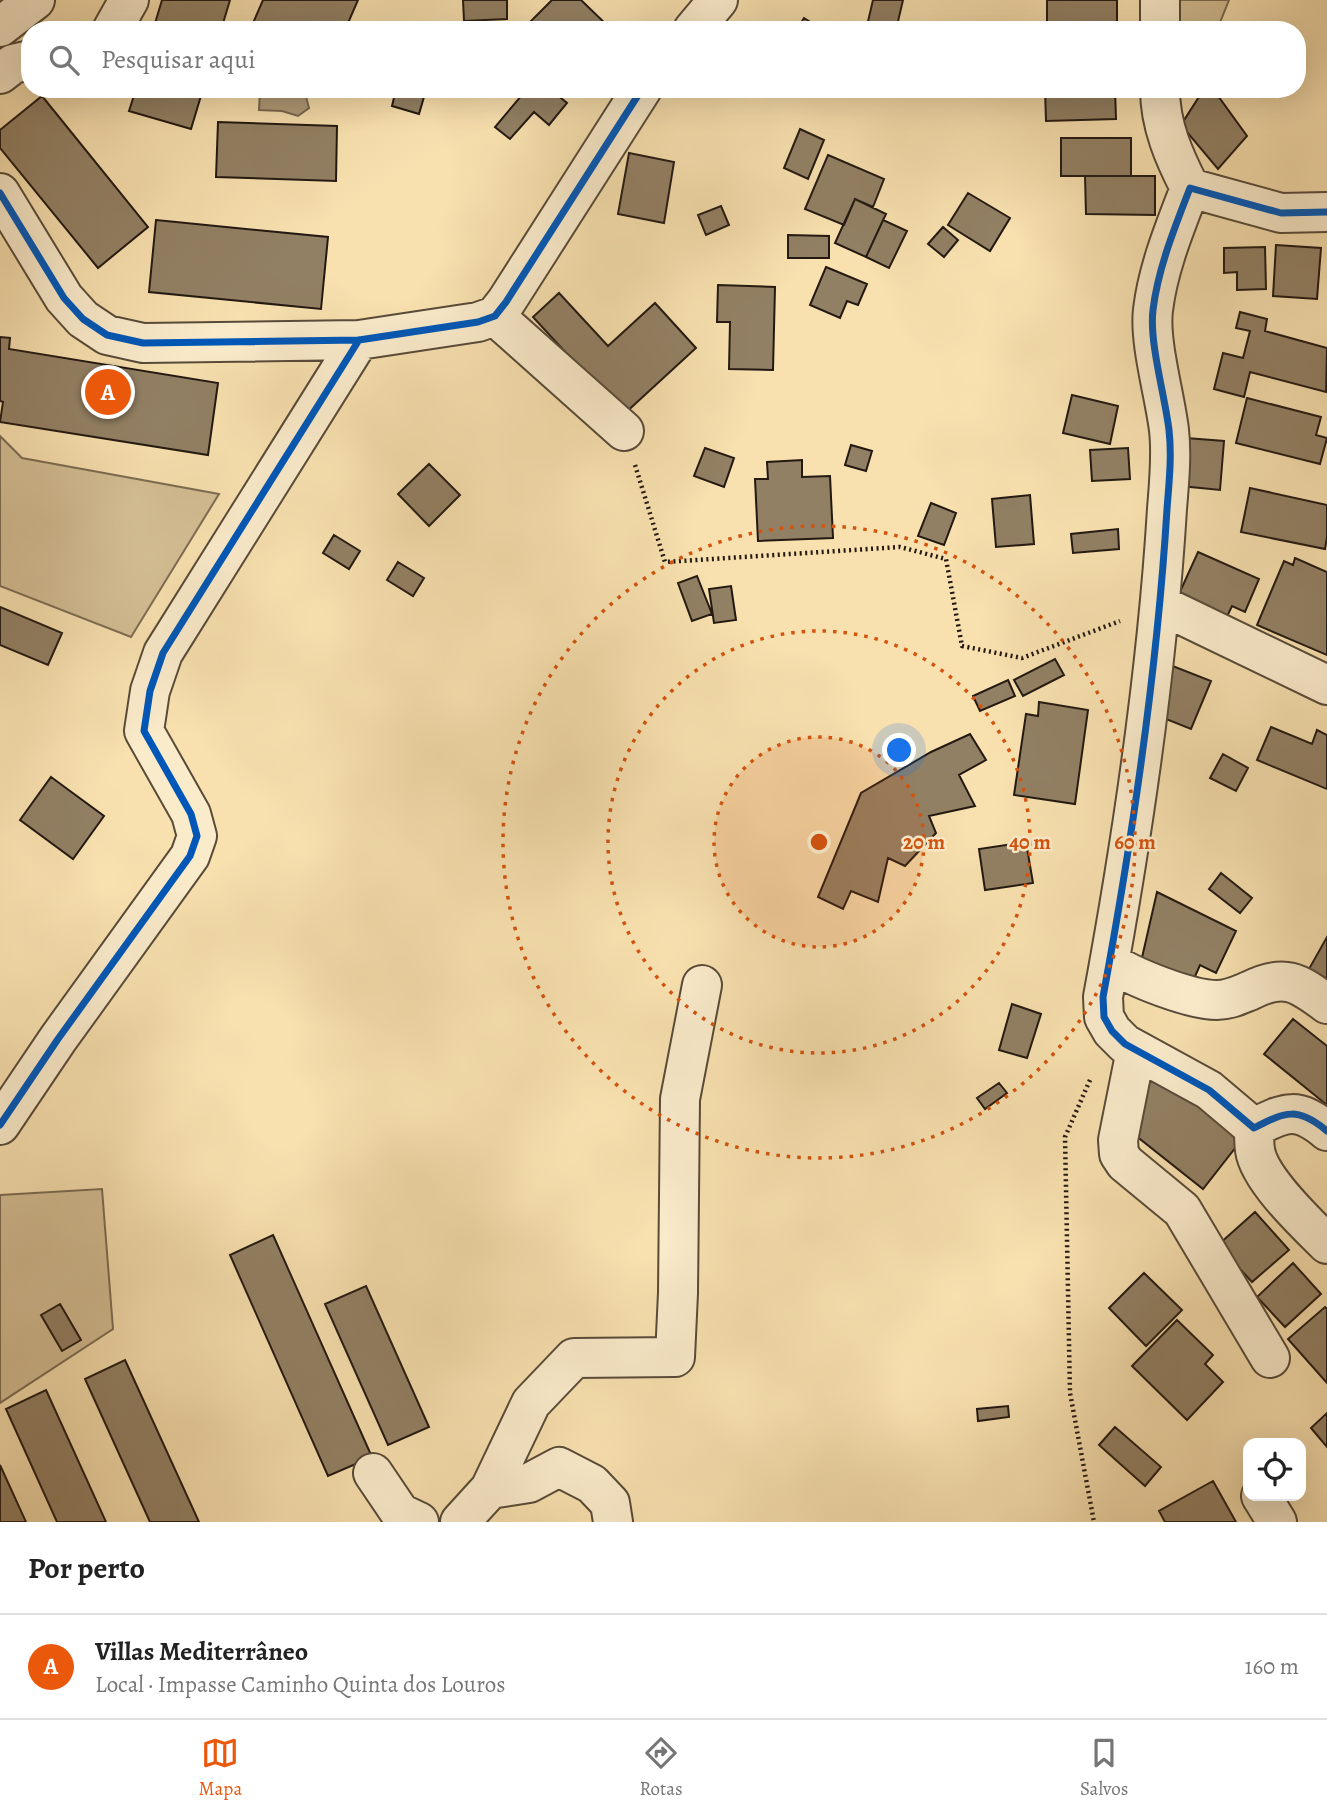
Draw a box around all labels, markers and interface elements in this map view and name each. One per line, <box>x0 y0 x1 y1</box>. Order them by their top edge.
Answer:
search box <box>21 21 1306 98</box>
icon: search <box>45 41 83 79</box>
text: Pesquisar aqui <box>101 42 256 77</box>
pin: A <box>85 366 131 418</box>
your location <box>882 733 916 767</box>
text: 20 m <box>903 828 945 856</box>
text: 40 m <box>1009 828 1051 856</box>
text: 60 m <box>1114 828 1156 856</box>
centre of rings <box>807 830 831 854</box>
map controls <box>1243 1438 1306 1501</box>
button: locate <box>1243 1438 1306 1501</box>
text: Por perto <box>28 1548 145 1588</box>
text: Villas Mediterrâneo <box>95 1634 308 1669</box>
text: A <box>44 1651 58 1682</box>
text: 160 m <box>1245 1651 1299 1682</box>
text: Local · Impasse Caminho Quinta dos Louros <box>95 1669 506 1700</box>
tab: Mapa <box>199 1734 242 1802</box>
tab: Rotas <box>639 1734 683 1802</box>
tab: Salvos <box>1080 1734 1128 1802</box>

